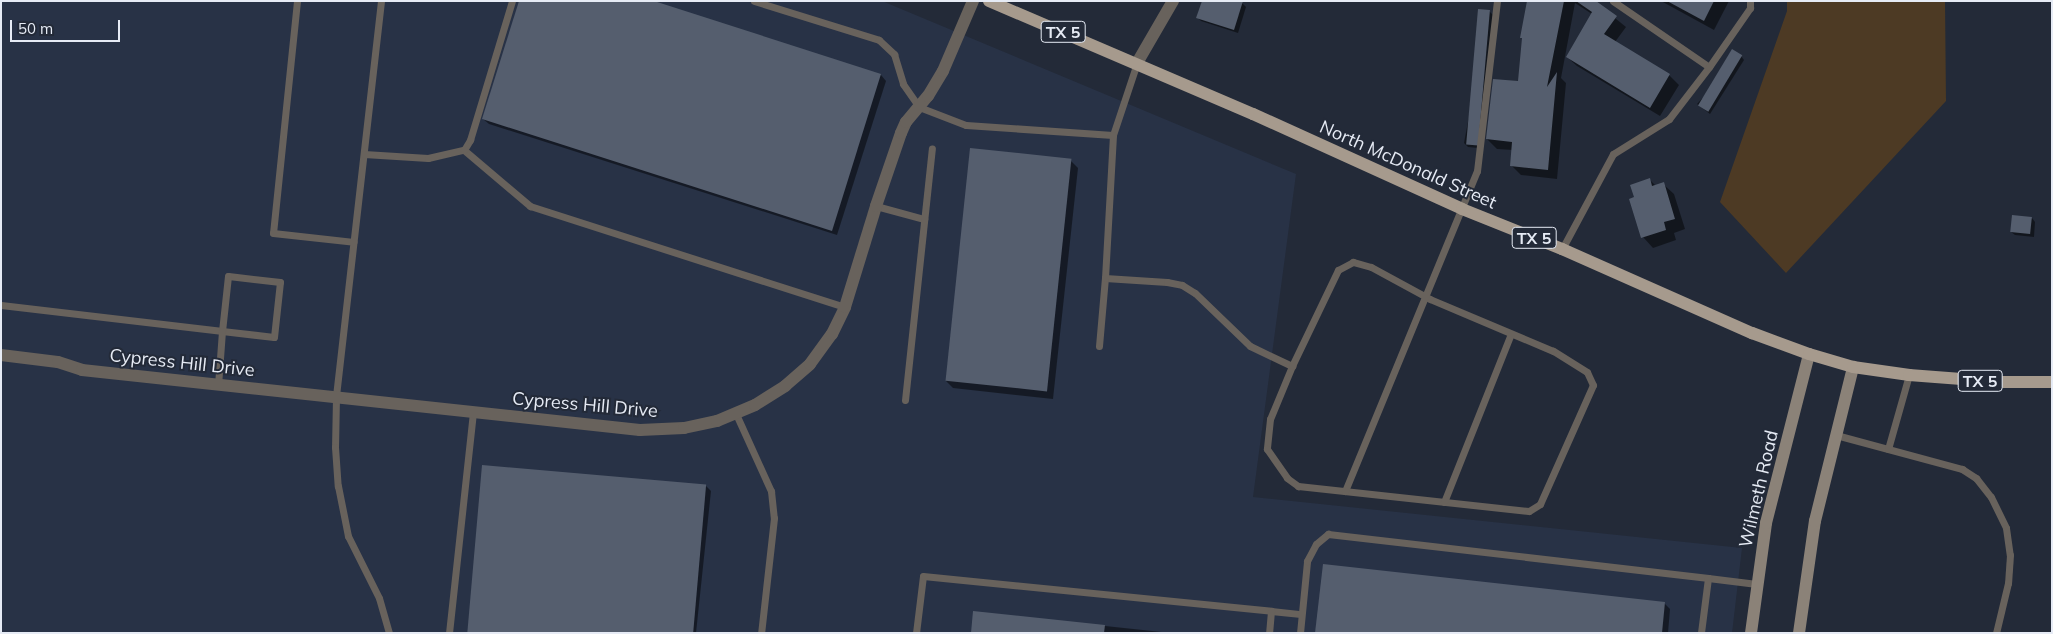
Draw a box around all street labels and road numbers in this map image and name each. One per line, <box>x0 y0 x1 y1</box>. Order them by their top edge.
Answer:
road number: TX 5 <box>1040 18 1086 46</box>
street label: North McDonald Street <box>1316 116 1500 214</box>
road number: TX 5 <box>1512 224 1556 252</box>
street label: Cypress Hill Drive <box>108 345 256 381</box>
road number: TX 5 <box>1958 368 2002 394</box>
street label: Cypress Hill Drive <box>511 388 659 422</box>
street label: Wilmeth Road <box>1735 428 1783 550</box>

